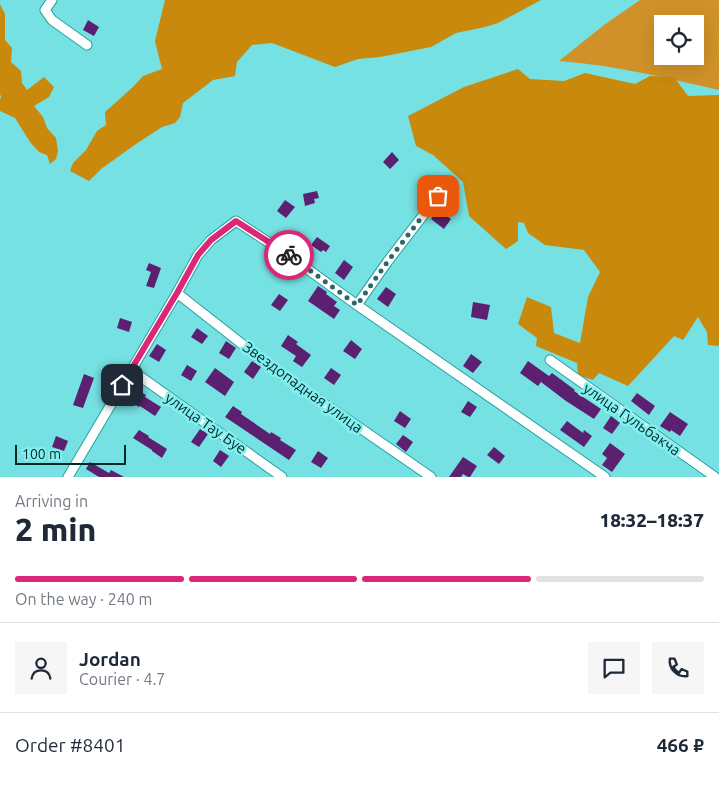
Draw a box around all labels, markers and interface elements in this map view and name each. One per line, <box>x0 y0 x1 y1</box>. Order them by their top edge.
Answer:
map controls <box>654 15 704 65</box>
button: locate <box>654 15 704 65</box>
pin <box>417 175 459 217</box>
icon: bag <box>424 182 452 210</box>
courier <box>264 230 314 280</box>
icon: bike <box>275 241 303 269</box>
street label: Звездопадная улица <box>240 338 366 436</box>
pin <box>101 364 143 406</box>
icon: home <box>108 371 136 399</box>
street label: улица Гульбакча <box>580 379 684 459</box>
street label: улица Тау Буе <box>162 389 250 457</box>
scale bar <box>15 442 126 465</box>
text: 100 m <box>22 446 61 462</box>
text: Arriving in <box>15 492 88 510</box>
text: 18:32–18:37 <box>599 509 704 531</box>
text: 2 min <box>15 511 96 547</box>
text: On the way · 240 m <box>15 590 152 608</box>
button: person <box>15 642 67 694</box>
button: chat <box>588 642 640 694</box>
button: phone <box>652 642 704 694</box>
text: Jordan <box>79 648 141 670</box>
text: Courier · 4.7 <box>79 670 165 688</box>
text: Order #8401 <box>15 734 125 756</box>
text: 466 ₽ <box>657 734 704 756</box>

